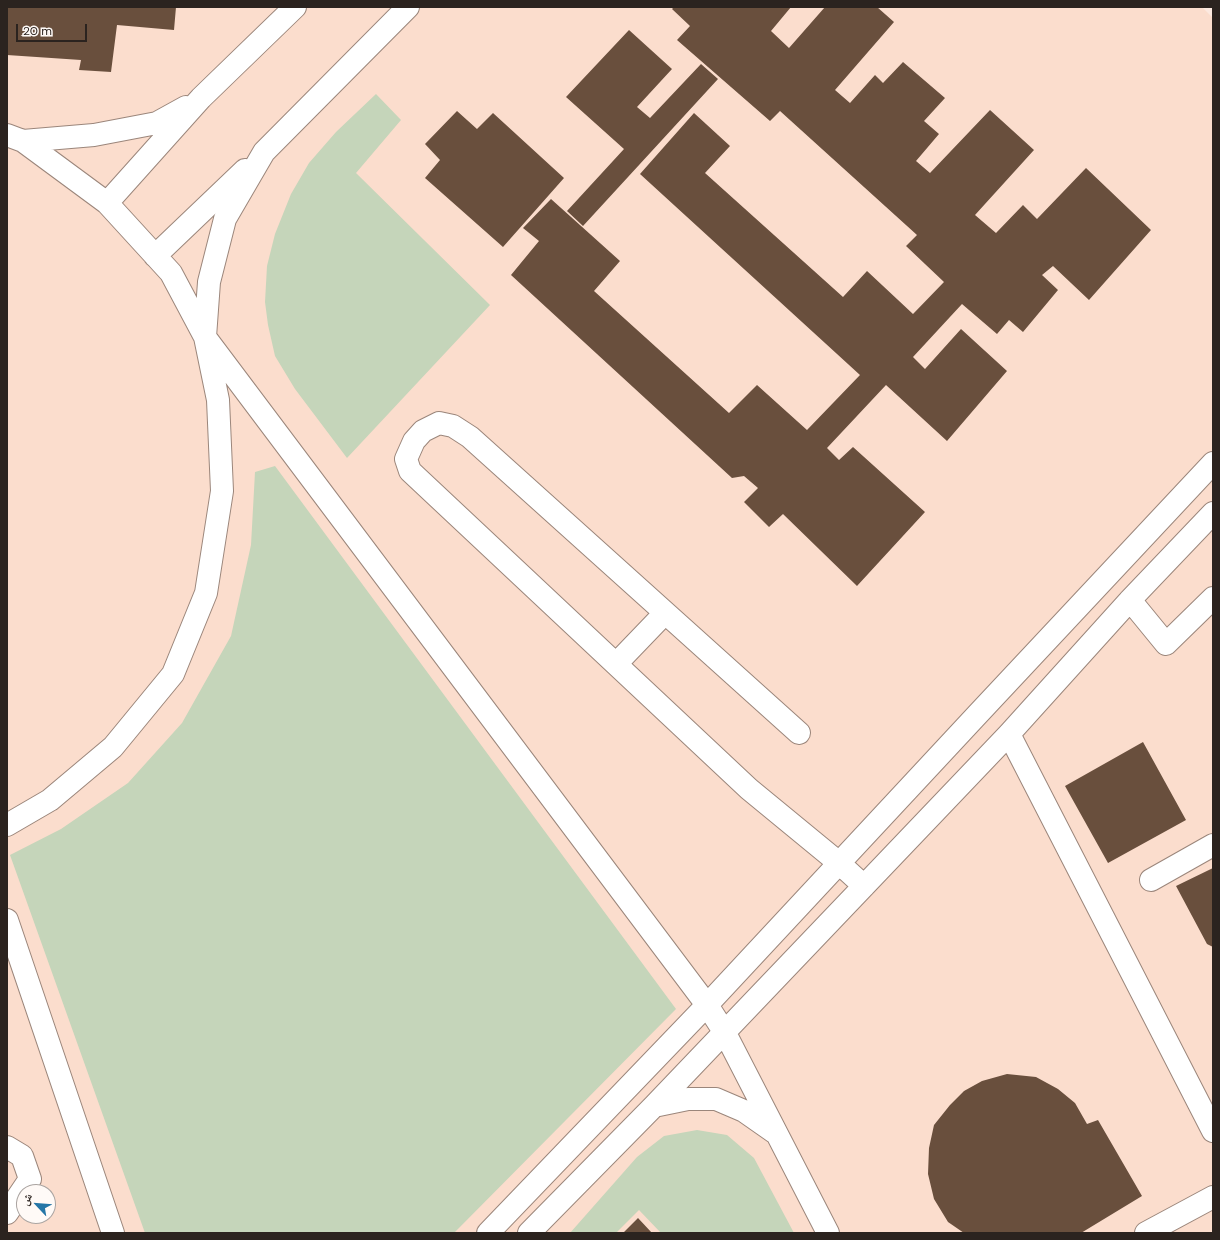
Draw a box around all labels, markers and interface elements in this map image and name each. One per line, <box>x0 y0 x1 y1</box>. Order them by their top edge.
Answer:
scale bar <box>18 16 89 42</box>
text: 20 m <box>23 23 52 39</box>
north arrow <box>16 1184 56 1224</box>
text: ش <box>17 1191 35 1207</box>

